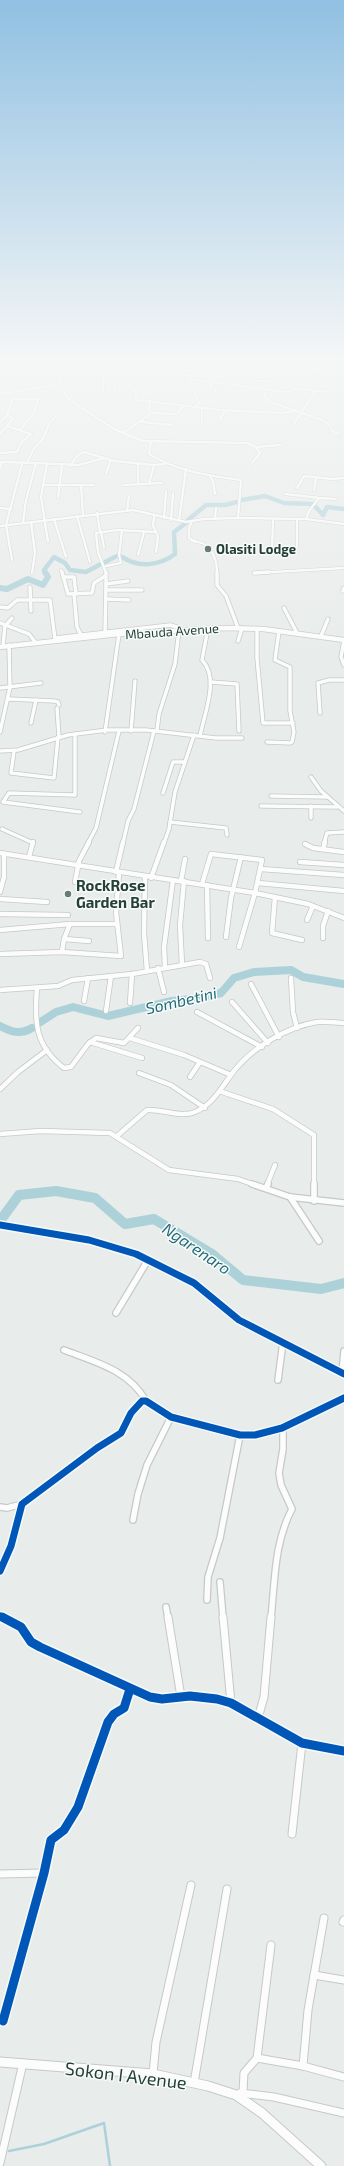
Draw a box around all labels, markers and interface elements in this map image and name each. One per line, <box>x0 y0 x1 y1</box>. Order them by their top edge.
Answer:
place label: Olasiti Lodge <box>216 541 296 557</box>
marker: Olasiti Lodge <box>203 544 213 554</box>
street label: Mbauda Avenue <box>125 620 220 642</box>
place label: RockRose Garden Bar <box>76 876 155 911</box>
marker: RockRose Garden Bar <box>63 889 73 899</box>
water label: Sombetini <box>143 983 219 1017</box>
water label: Ngarenaro <box>159 1218 235 1278</box>
street label: Sokon I Avenue <box>64 2057 188 2093</box>

